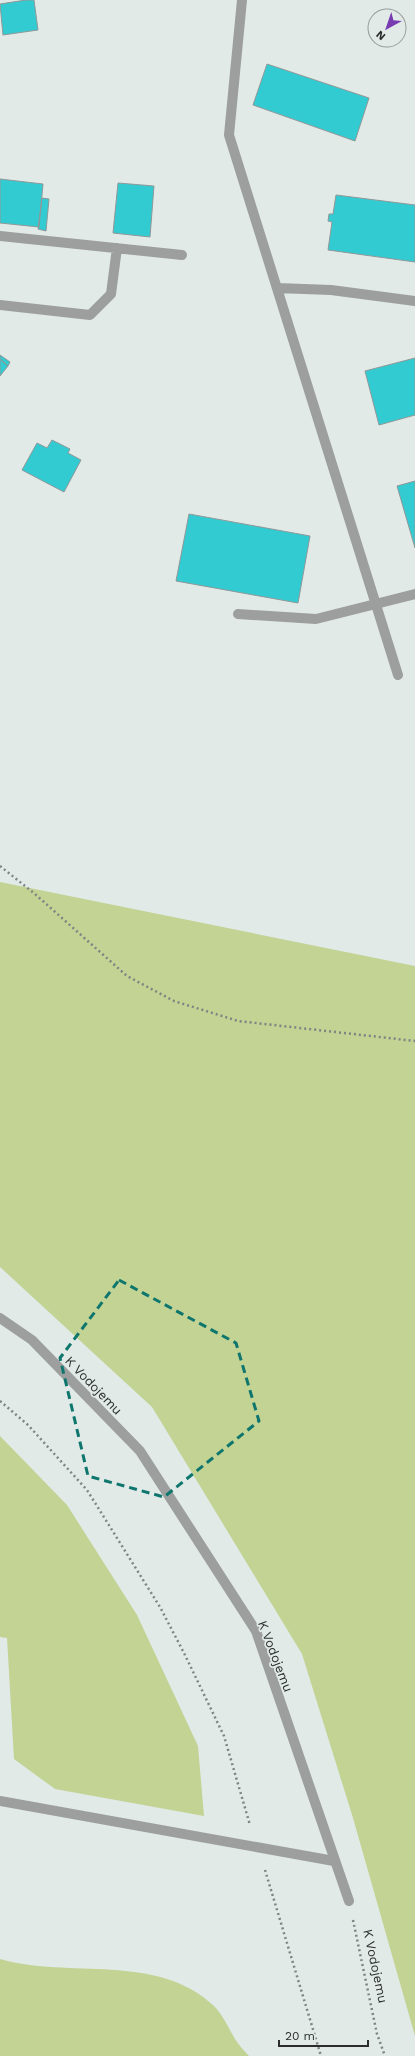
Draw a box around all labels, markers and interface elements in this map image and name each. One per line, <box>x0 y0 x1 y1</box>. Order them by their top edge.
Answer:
north arrow <box>367 8 407 48</box>
text: N <box>374 28 388 43</box>
street label: K Vodojemu <box>62 1353 125 1418</box>
street label: K Vodojemu <box>255 1618 296 1694</box>
street label: K Vodojemu <box>360 1928 391 2004</box>
scale bar <box>279 2022 368 2048</box>
text: 20 m <box>285 2029 315 2043</box>

